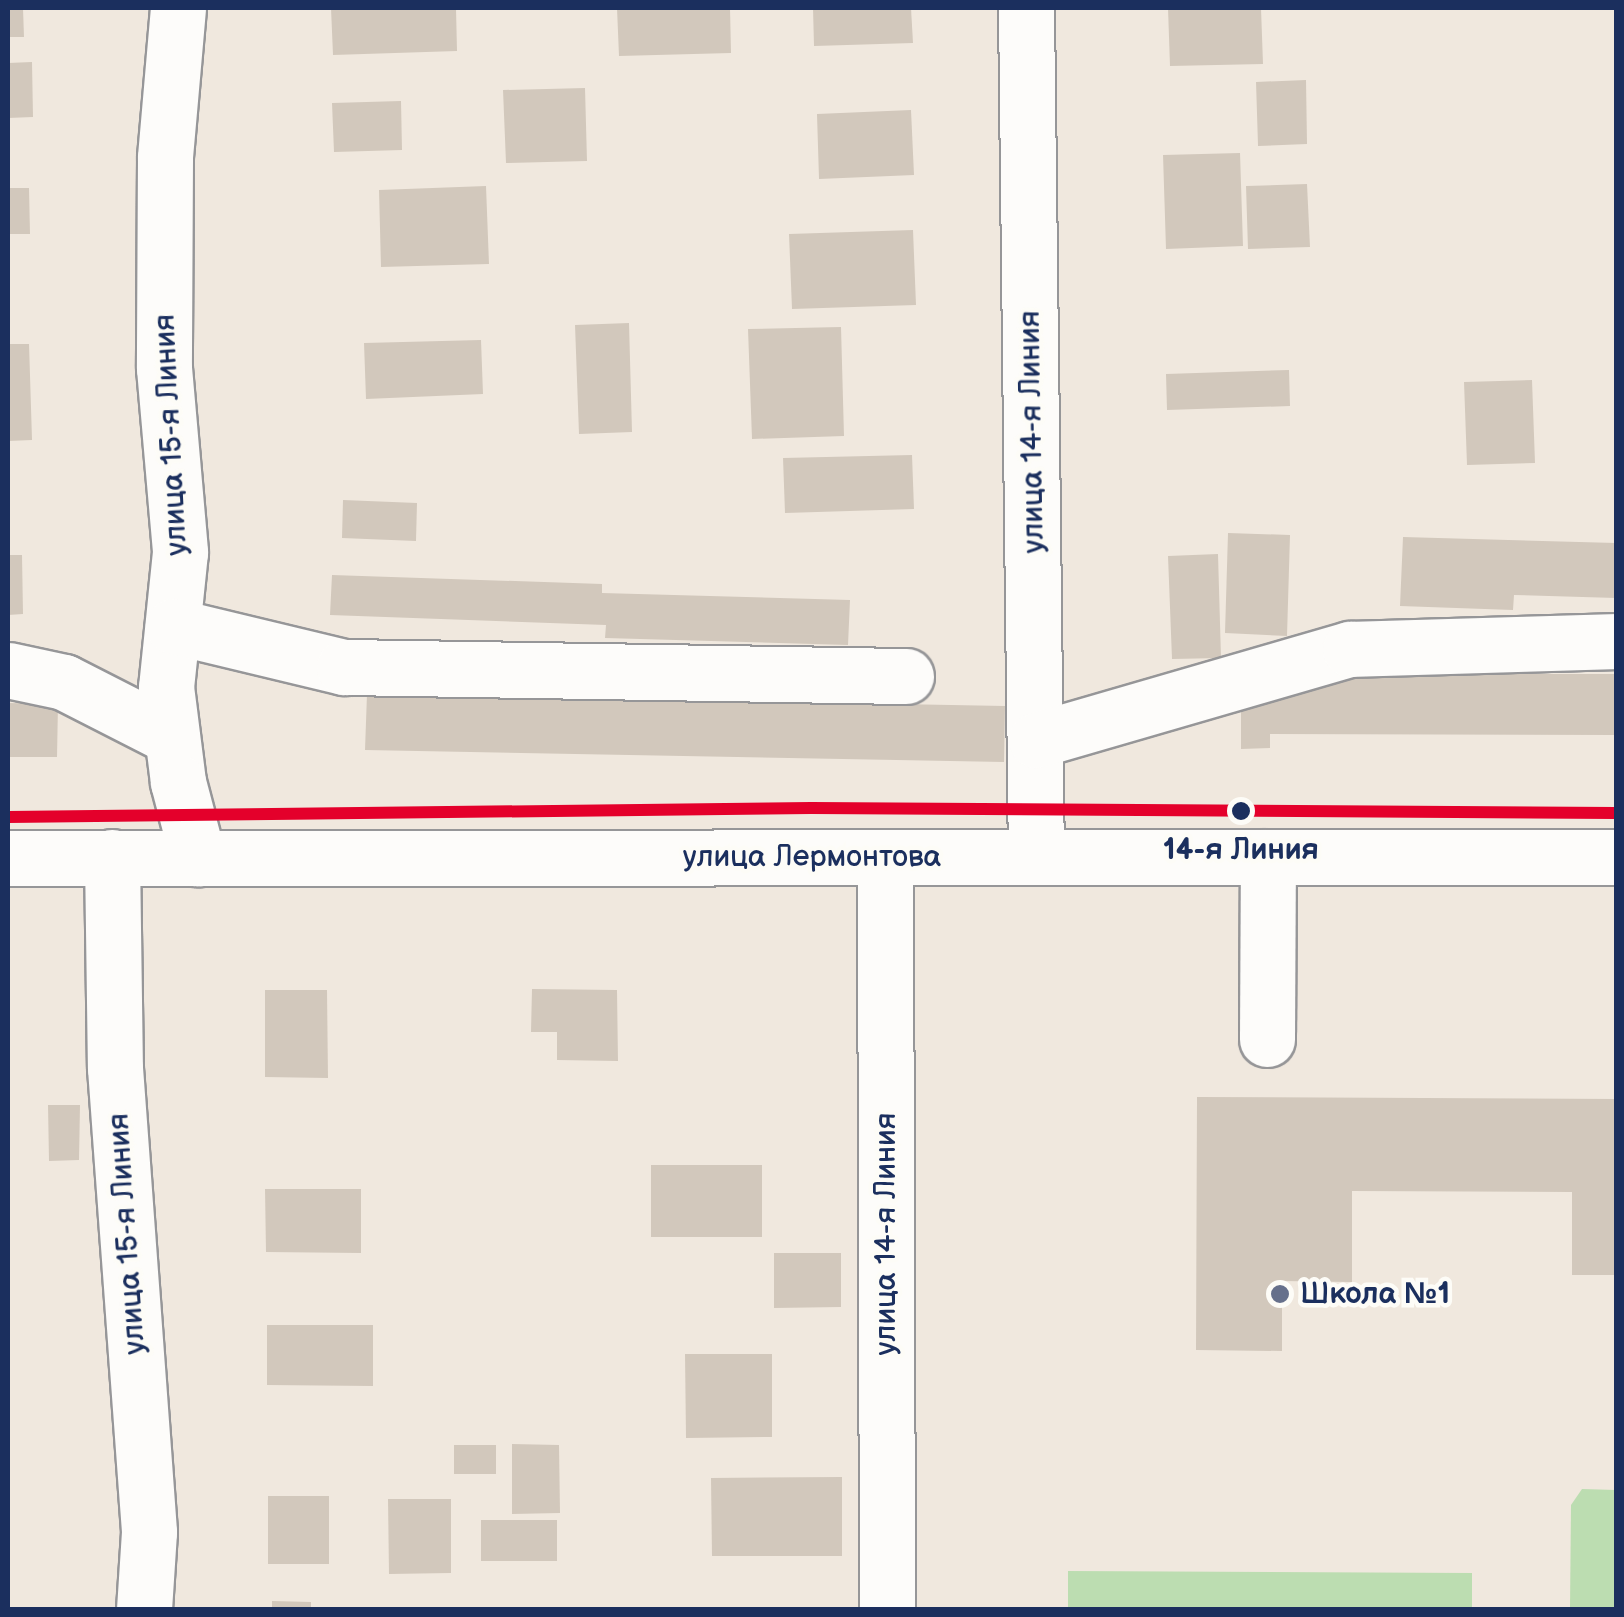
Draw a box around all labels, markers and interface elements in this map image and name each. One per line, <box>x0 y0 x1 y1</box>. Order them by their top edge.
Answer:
street label: улица 14-я Линия <box>1012 310 1052 554</box>
street label: улица 15-я Линия <box>147 313 195 557</box>
marker: 14-я Линия <box>1225 795 1257 827</box>
place label: 14-я Линия <box>1163 832 1319 868</box>
street label: улица Лермонтова <box>683 839 941 875</box>
street label: улица 15-я Линия <box>101 1112 153 1356</box>
street label: улица 14-я Линия <box>868 1113 904 1355</box>
place label: Школа №1 <box>1300 1276 1450 1312</box>
marker: Школа №1 <box>1269 1283 1291 1305</box>

